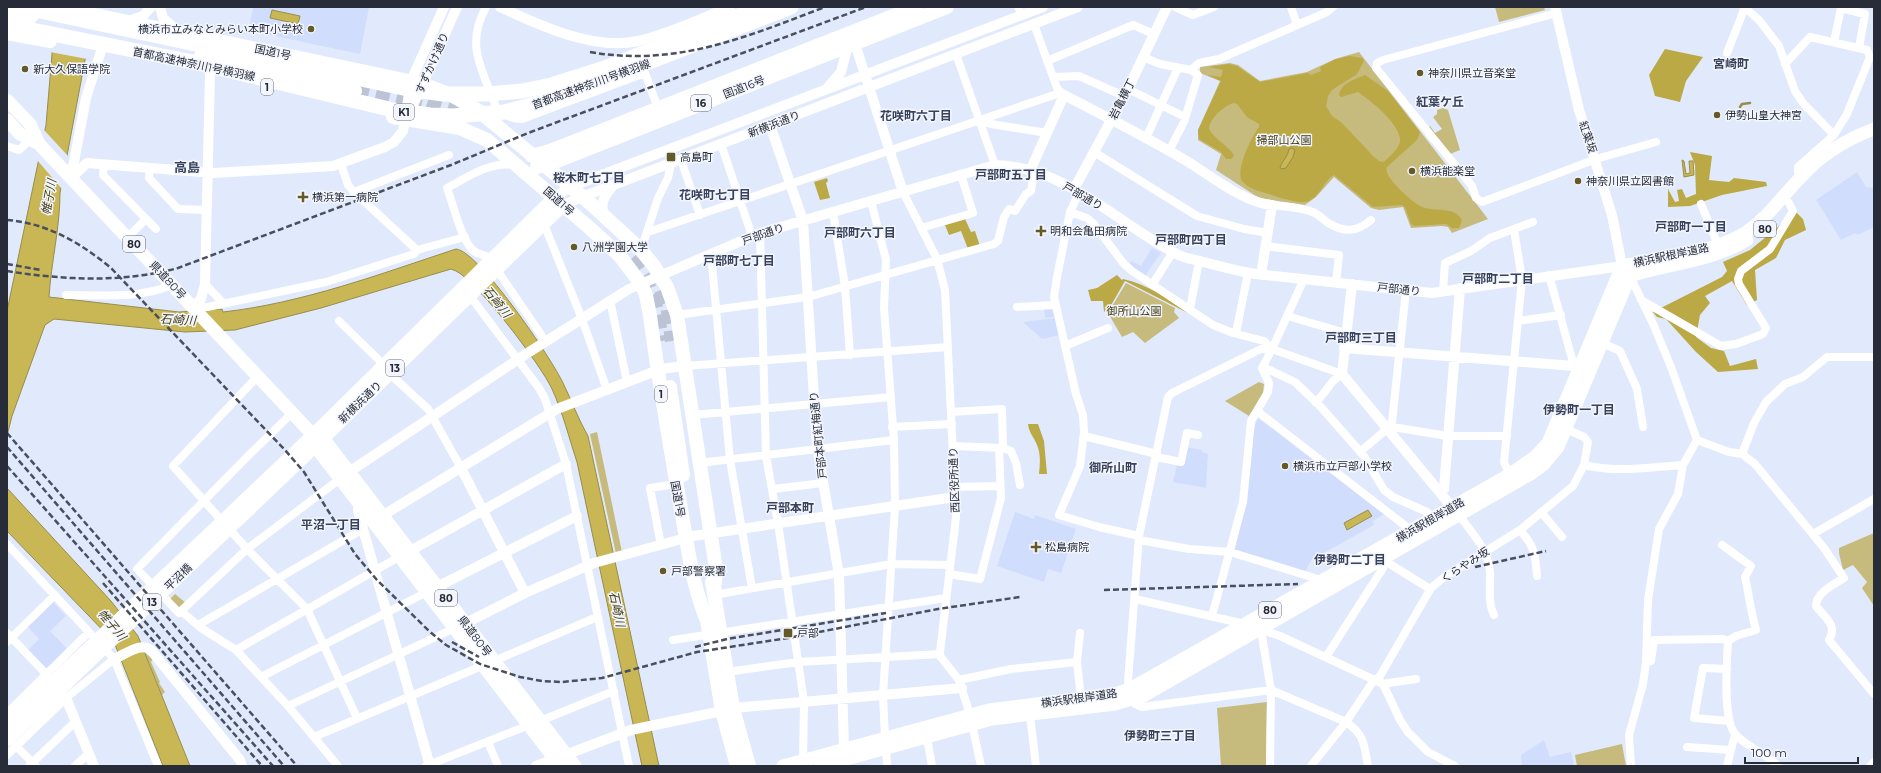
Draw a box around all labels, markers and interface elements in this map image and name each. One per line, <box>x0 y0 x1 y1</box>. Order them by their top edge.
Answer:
place label: 横浜市立みなとみらい本町小学校 <box>138 22 303 36</box>
marker: 横浜市立みなとみらい本町小学校 <box>306 24 316 34</box>
street label: すずかけ通り <box>412 30 452 96</box>
street label: 国道1号 <box>253 41 293 63</box>
street label: 首都高速神奈川1号横羽線 <box>131 44 257 84</box>
street label: 首都高速神奈川1号横羽線 <box>530 56 652 112</box>
district label: 宮崎町 <box>1713 56 1749 71</box>
place label: 新大久保語学院 <box>33 62 110 76</box>
marker: 新大久保語学院 <box>20 64 30 74</box>
place label: 神奈川県立音楽堂 <box>1428 66 1516 80</box>
marker: 神奈川県立音楽堂 <box>1415 68 1425 78</box>
street label: 国道16号 <box>721 73 767 101</box>
street label: 岩亀横丁 <box>1106 76 1138 122</box>
road number: 1 <box>261 79 273 95</box>
district label: 紅葉ケ丘 <box>1416 94 1464 109</box>
road number: 16 <box>691 95 711 111</box>
road number: K1 <box>394 104 414 120</box>
street label: 新横浜通り <box>746 108 802 140</box>
district label: 花咲町六丁目 <box>880 108 952 123</box>
place label: 伊勢山皇大神宮 <box>1725 108 1802 122</box>
marker: 伊勢山皇大神宮 <box>1712 110 1722 120</box>
street label: 紅葉坂 <box>1576 119 1600 155</box>
park label: 掃部山公園 <box>1257 133 1312 147</box>
place label: 高島町 <box>680 150 713 164</box>
marker: 高島町 <box>665 151 677 163</box>
district label: 高島 <box>174 159 200 175</box>
place label: 横浜能楽堂 <box>1420 164 1475 178</box>
marker: 横浜能楽堂 <box>1407 166 1417 176</box>
district label: 戸部町五丁目 <box>975 167 1047 182</box>
district label: 桜木町七丁目 <box>553 170 625 185</box>
place label: 神奈川県立図書館 <box>1586 174 1674 188</box>
water label: 帷子川 <box>38 176 59 216</box>
marker: 神奈川県立図書館 <box>1573 176 1583 186</box>
street label: 戸部通り <box>1060 179 1106 213</box>
street label: 国道1号 <box>540 184 578 218</box>
district label: 花咲町七丁目 <box>679 187 751 202</box>
place label: 横浜第一病院 <box>312 190 378 204</box>
marker: 横浜第一病院 <box>297 191 309 203</box>
district label: 戸部町一丁目 <box>1655 219 1727 234</box>
street label: 戸部通り <box>740 220 786 248</box>
road number: 80 <box>1754 221 1776 237</box>
place label: 明和会亀田病院 <box>1050 224 1127 238</box>
district label: 戸部町六丁目 <box>824 225 896 240</box>
marker: 明和会亀田病院 <box>1035 225 1047 237</box>
district label: 戸部町四丁目 <box>1155 232 1227 247</box>
road number: 80 <box>123 236 145 252</box>
place label: 八洲学園大学 <box>582 240 648 254</box>
street label: 横浜駅根岸道路 <box>1632 240 1710 270</box>
marker: 八洲学園大学 <box>569 242 579 252</box>
district label: 戸部町七丁目 <box>703 253 775 268</box>
street label: 県道80号 <box>147 258 189 302</box>
district label: 戸部町二丁目 <box>1462 271 1534 286</box>
street label: 戸部通り <box>1376 280 1422 298</box>
water label: 石崎川 <box>480 283 516 322</box>
park label: 御所山公園 <box>1106 304 1162 318</box>
water label: 石崎川 <box>160 311 198 328</box>
district label: 戸部町三丁目 <box>1325 330 1397 345</box>
road number: 13 <box>386 360 404 376</box>
street label: 新横浜通り <box>335 378 385 426</box>
road number: 1 <box>655 386 667 402</box>
street label: 戸部本町紅梅通り <box>806 391 830 479</box>
district label: 伊勢町一丁目 <box>1543 402 1615 417</box>
street label: 西区役所通り <box>946 447 962 513</box>
place label: 横浜市立戸部小学校 <box>1293 459 1392 473</box>
district label: 御所山町 <box>1089 460 1137 475</box>
marker: 横浜市立戸部小学校 <box>1280 461 1290 471</box>
street label: 国道1号 <box>668 480 688 518</box>
street label: 横浜駅根岸道路 <box>1393 495 1467 545</box>
district label: 戸部本町 <box>766 500 814 515</box>
district label: 平沼一丁目 <box>301 517 361 532</box>
place label: 松島病院 <box>1045 540 1089 554</box>
marker: 松島病院 <box>1030 541 1042 553</box>
street label: くらやみ坂 <box>1438 544 1492 586</box>
district label: 伊勢町二丁目 <box>1314 552 1386 567</box>
street label: 平沼橋 <box>161 561 195 593</box>
place label: 戸部警察署 <box>671 564 726 578</box>
marker: 戸部警察署 <box>658 566 668 576</box>
road number: 80 <box>435 590 457 606</box>
water label: 石崎川 <box>606 590 629 630</box>
road number: 13 <box>143 594 161 610</box>
road number: 80 <box>1259 602 1281 618</box>
water label: 帷子川 <box>95 606 131 645</box>
street label: 県道80号 <box>455 613 495 659</box>
place label: 戸部 <box>797 626 819 640</box>
marker: 戸部 <box>782 627 794 639</box>
street label: 横浜駅根岸道路 <box>1040 686 1118 710</box>
district label: 伊勢町三丁目 <box>1124 728 1196 743</box>
scale bar <box>1745 739 1858 765</box>
text: 100 m <box>1751 745 1787 760</box>

